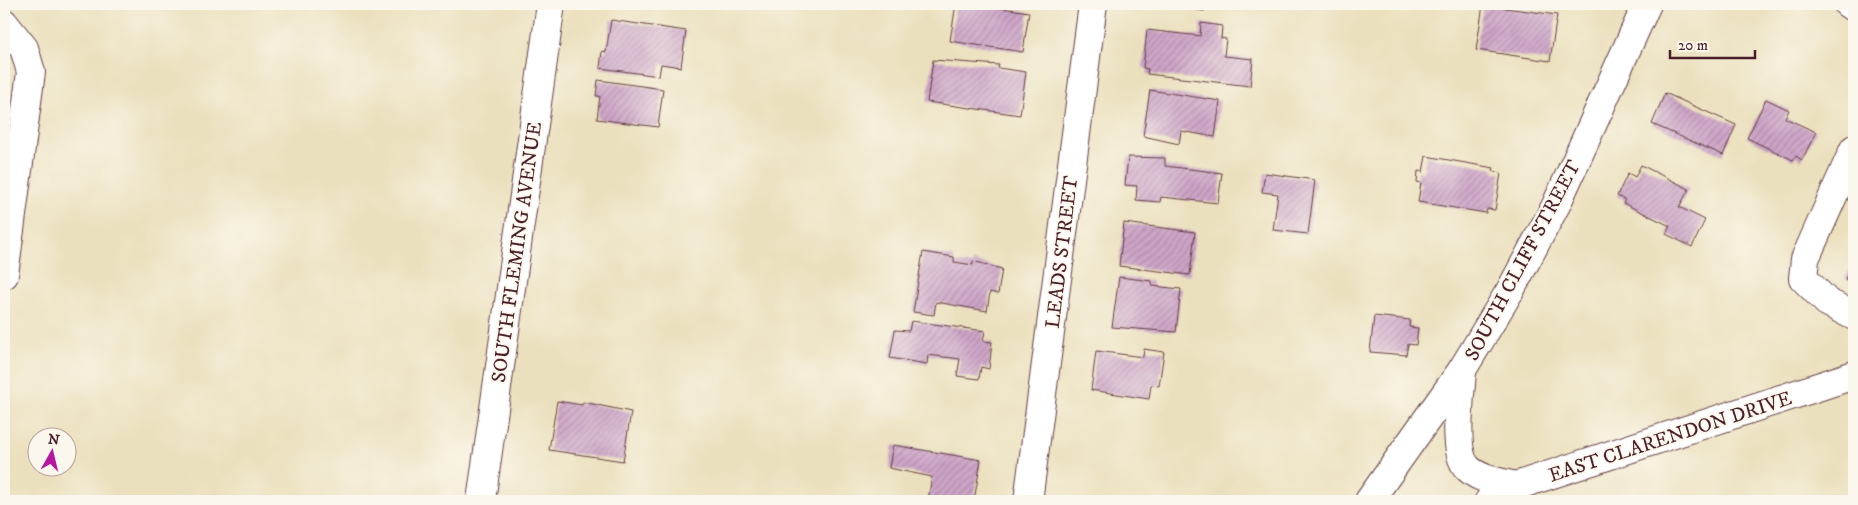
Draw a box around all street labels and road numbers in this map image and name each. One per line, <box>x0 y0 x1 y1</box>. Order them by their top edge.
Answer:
street label: SOUTH FLEMING AVENUE <box>487 120 548 384</box>
street label: SOUTH CLIFF STREET <box>1460 156 1587 365</box>
street label: LEADS STREET <box>1041 175 1084 330</box>
street label: EAST CLARENDON DRIVE <box>1546 386 1795 489</box>

